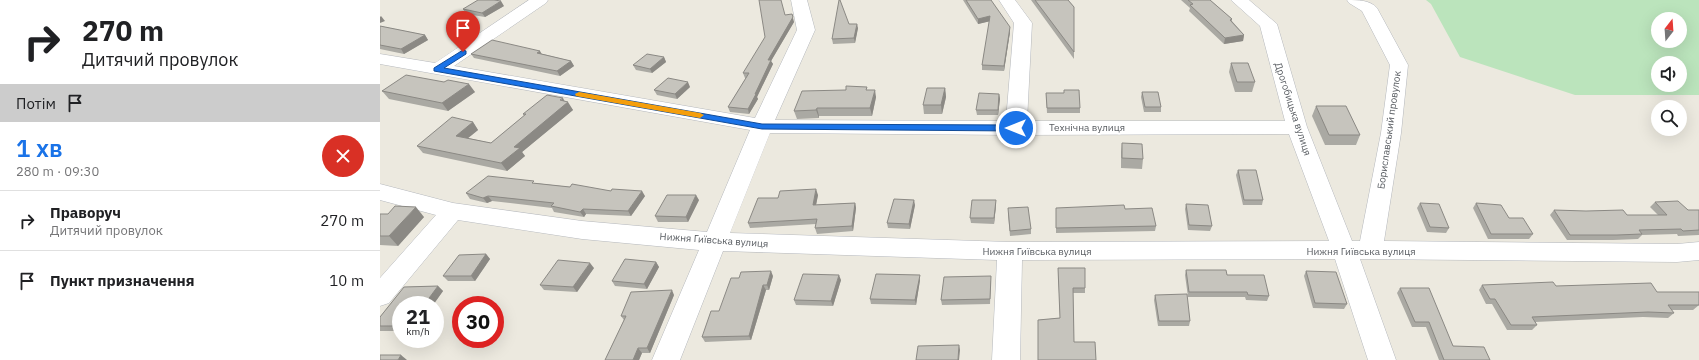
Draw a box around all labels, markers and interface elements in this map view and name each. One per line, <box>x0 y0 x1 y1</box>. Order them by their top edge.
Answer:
pin <box>446 11 480 52</box>
text: 270 m <box>82 12 164 49</box>
north arrow <box>1651 12 1687 48</box>
map controls <box>1651 12 1687 136</box>
icon: right <box>16 16 68 68</box>
icon: arrive <box>452 17 474 39</box>
text: Дитячий провулок <box>82 48 238 71</box>
button: sound <box>1651 56 1687 92</box>
street label: Дрогобицька вулиця <box>1272 61 1314 157</box>
street label: Бориславський провулок <box>1374 70 1404 190</box>
icon: arrive <box>64 92 86 114</box>
text: Потім <box>16 94 56 113</box>
button: search <box>1651 100 1687 136</box>
position arrow <box>995 107 1037 149</box>
street label: Технічна вулиця <box>1049 121 1125 134</box>
text: 1 хв <box>16 132 63 164</box>
button: close <box>322 135 364 177</box>
text: 280 m · 09:30 <box>16 163 99 180</box>
text: Праворуч <box>50 203 121 222</box>
icon: right <box>16 210 38 232</box>
text: 270 m <box>320 211 364 230</box>
text: Дитячий провулок <box>50 222 163 239</box>
street label: Нижня Гиївська вулиця <box>659 230 769 250</box>
street label: Нижня Гиївська вулиця <box>982 245 1092 258</box>
street label: Нижня Гиївська вулиця <box>1306 245 1416 258</box>
icon: arrive <box>16 270 38 292</box>
text: Пункт призначення <box>50 271 195 290</box>
text: 10 m <box>329 271 364 290</box>
speed limit sign: 30 <box>452 296 504 348</box>
text: 21 <box>406 303 430 330</box>
text: km/h <box>406 325 430 338</box>

